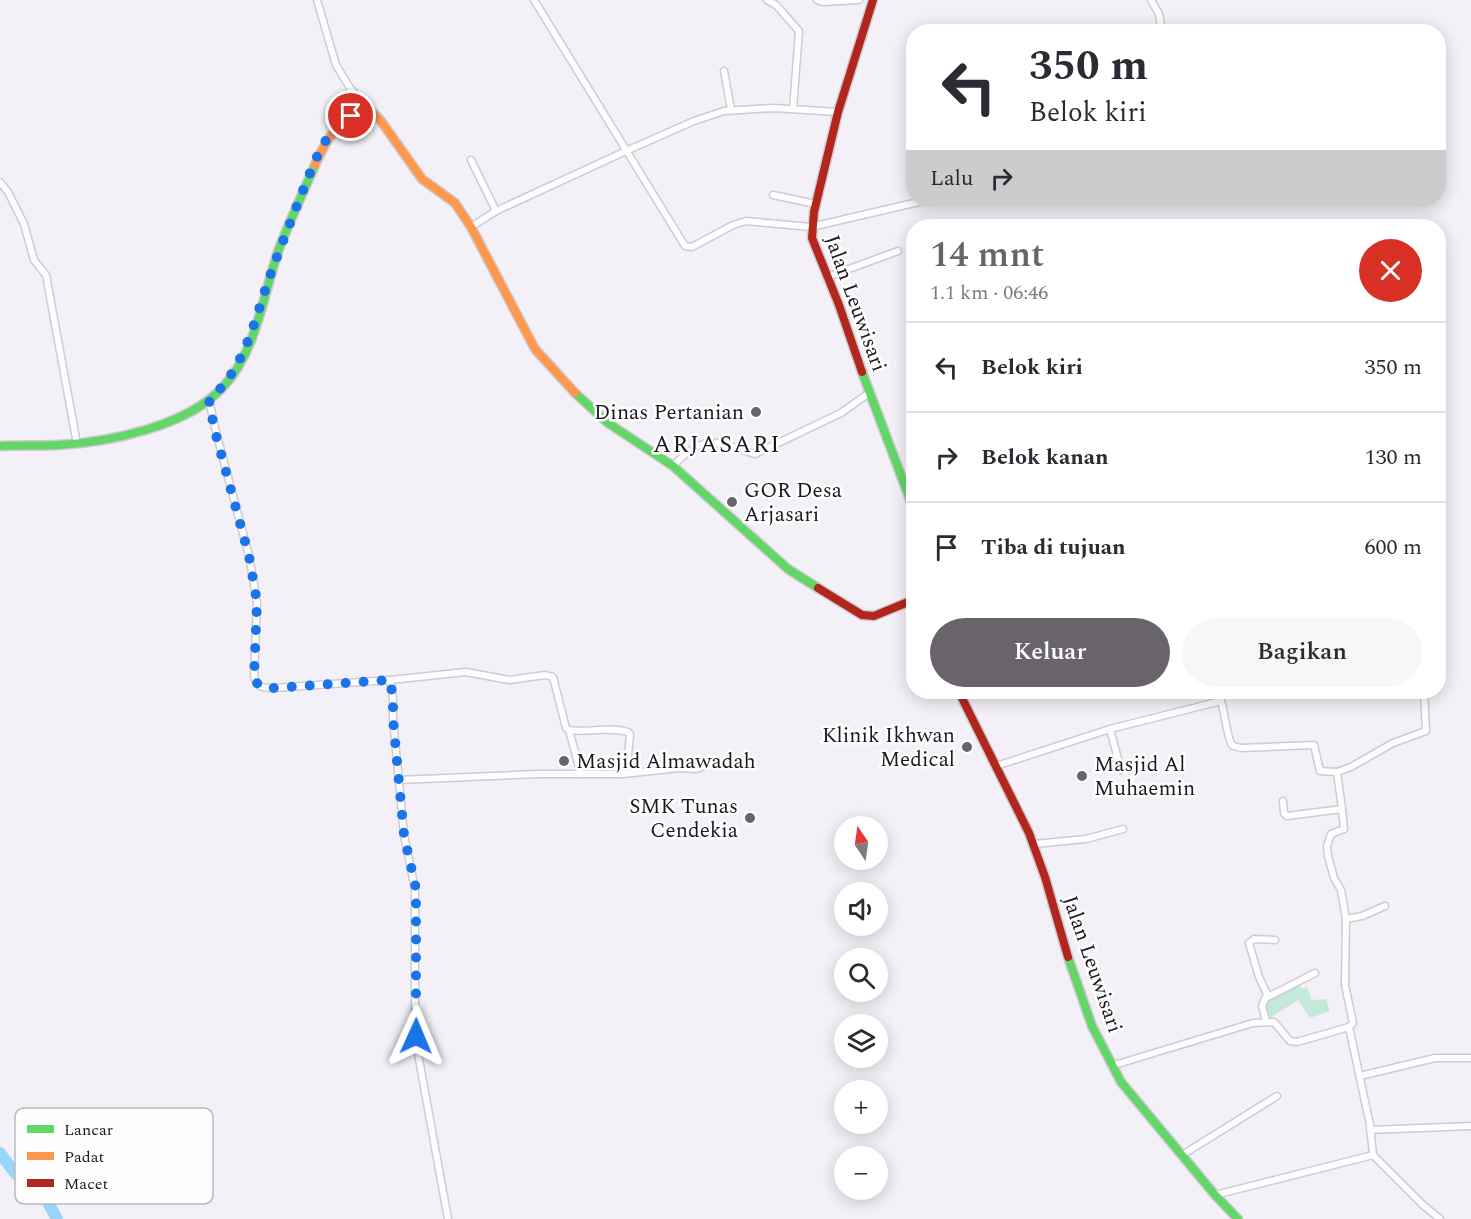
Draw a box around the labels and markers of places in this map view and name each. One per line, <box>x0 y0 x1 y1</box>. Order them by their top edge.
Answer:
pin <box>325 90 376 141</box>
place label: Dinas Pertanian <box>594 397 744 429</box>
marker: Dinas Pertanian <box>749 405 763 419</box>
place label: GOR Desa Arjasari <box>744 475 843 531</box>
marker: GOR Desa Arjasari <box>725 495 739 509</box>
place label: Klinik Ikhwan Medical <box>822 720 955 776</box>
marker: Klinik Ikhwan Medical <box>960 740 974 754</box>
place label: Masjid Almawadah <box>576 746 756 778</box>
place label: Masjid Al Muhaemin <box>1094 749 1195 805</box>
marker: Masjid Almawadah <box>557 754 571 768</box>
marker: Masjid Al Muhaemin <box>1075 769 1089 783</box>
place label: SMK Tunas Cendekia <box>629 791 739 847</box>
marker: SMK Tunas Cendekia <box>743 811 757 825</box>

